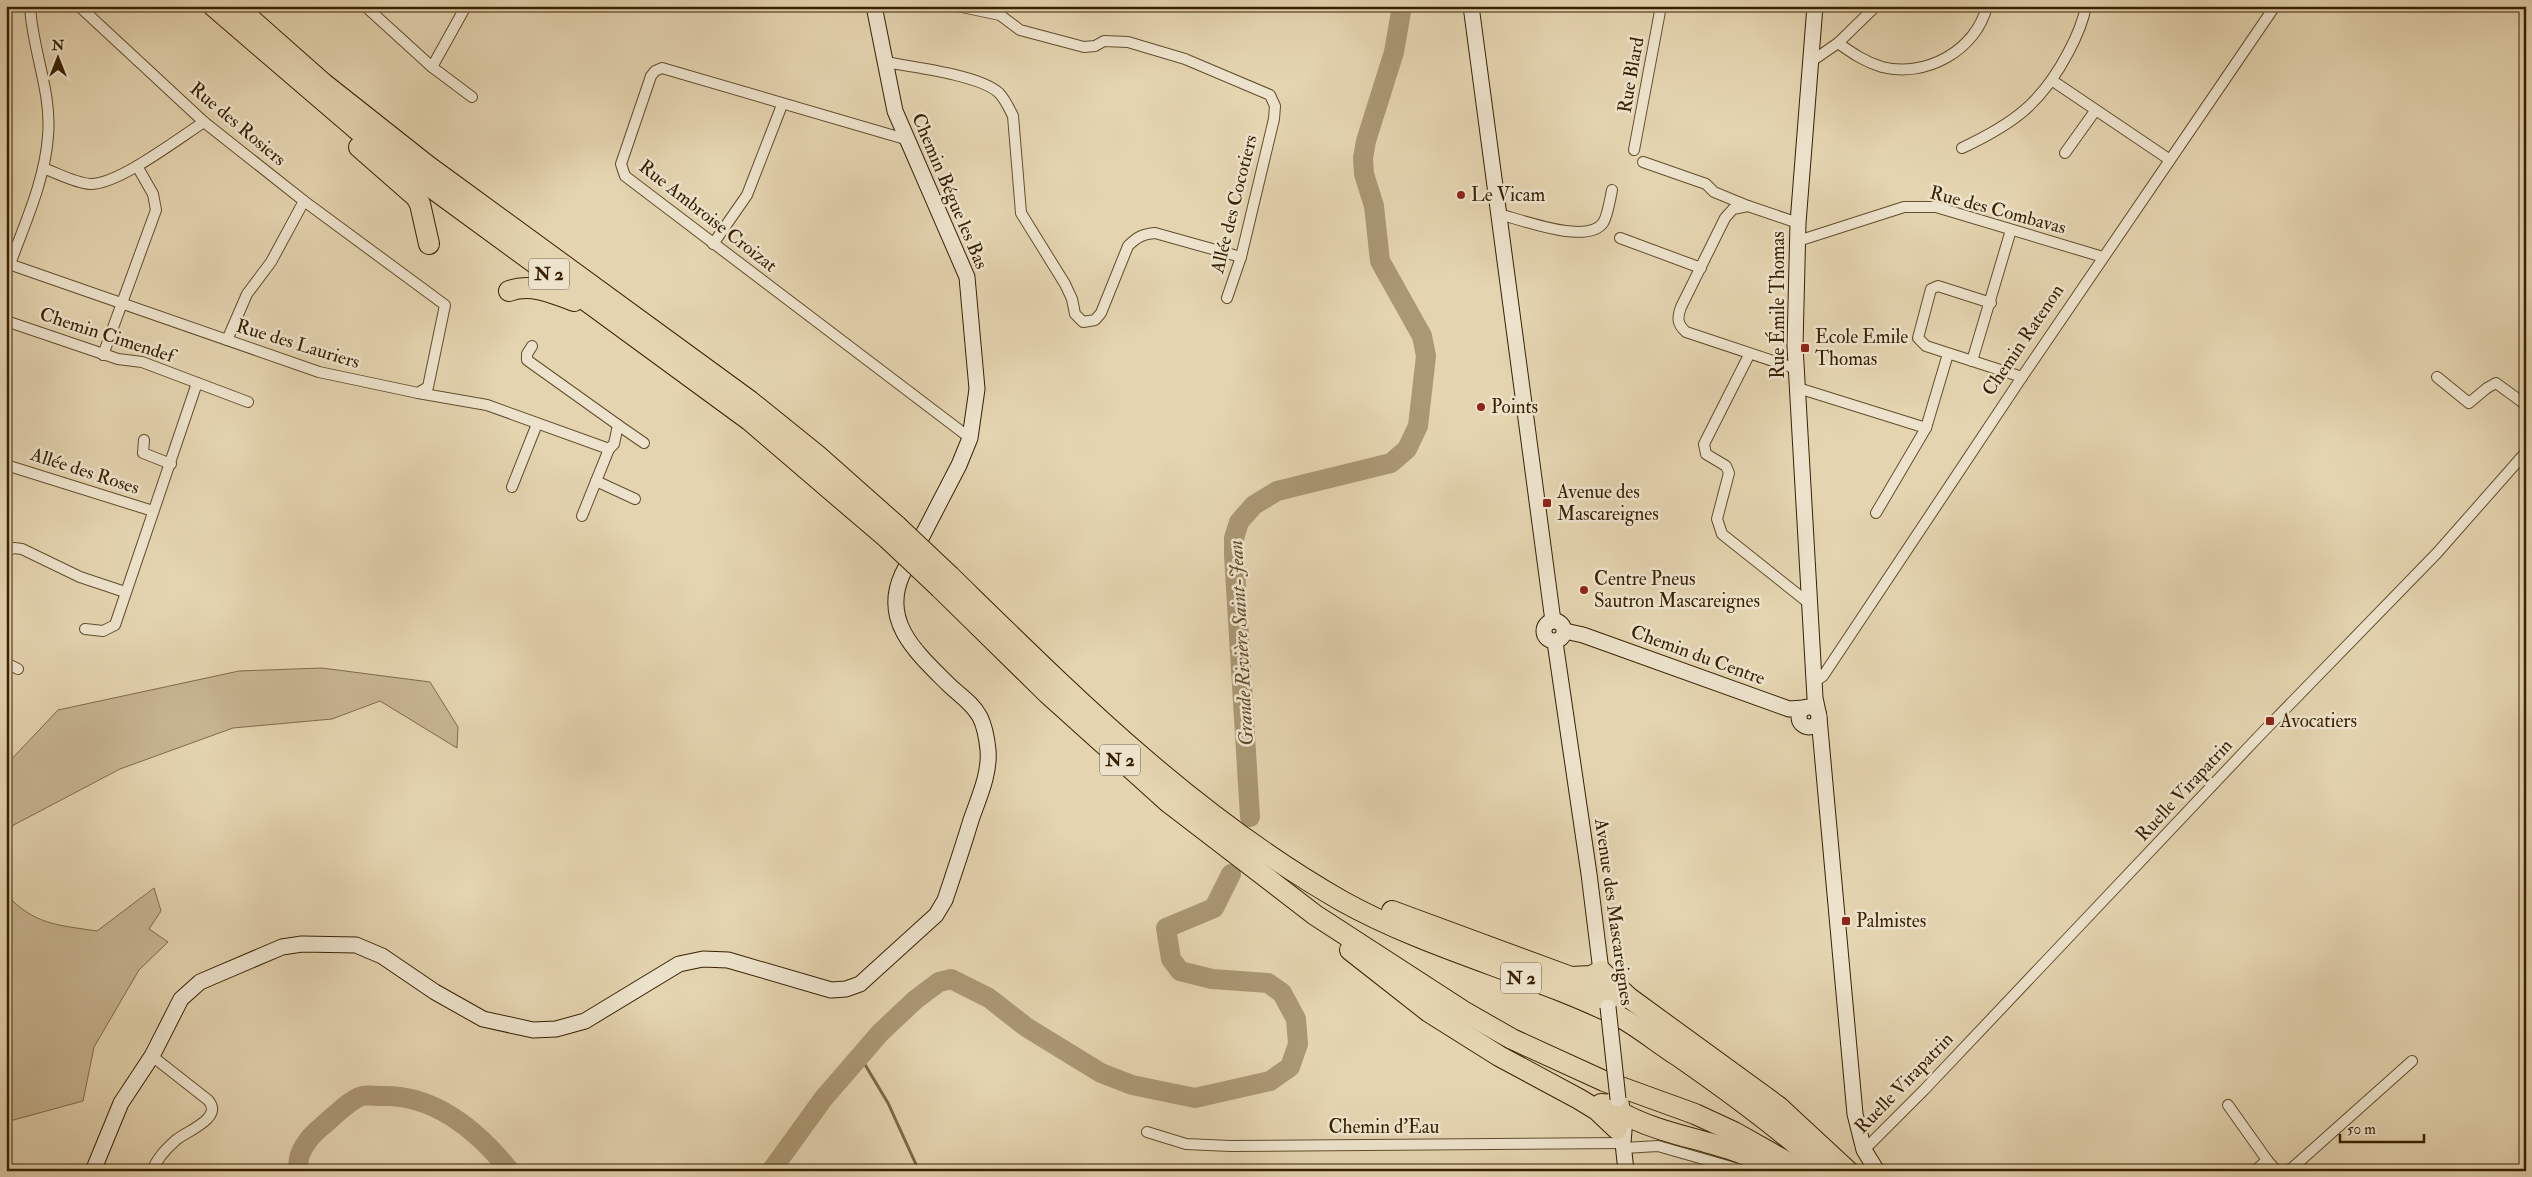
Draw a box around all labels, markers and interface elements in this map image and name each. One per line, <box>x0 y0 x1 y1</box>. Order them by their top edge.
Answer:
north arrow <box>32 32 82 82</box>
street label: Rue Blard <box>1613 35 1650 115</box>
text: N <box>51 37 65 54</box>
street label: Rue des Rosiers <box>185 77 291 171</box>
street label: Chemin Bégue les Bas <box>906 109 994 273</box>
street label: Allée des Cocotiers <box>1205 132 1263 277</box>
street label: Rue Ambroise Croizat <box>634 155 782 277</box>
street label: Rue des Combavas <box>1927 180 2069 240</box>
place label: Le Vicam <box>1471 183 1546 207</box>
marker: Le Vicam <box>1455 189 1467 201</box>
street label: Rue Émile Thomas <box>1764 231 1790 379</box>
road number: N 2 <box>529 258 569 290</box>
street label: Chemin Ratenon <box>1977 279 2069 400</box>
street label: Chemin Cimendef <box>37 302 180 369</box>
street label: Rue des Lauriers <box>233 314 363 374</box>
place label: Ecole Emile Thomas <box>1815 325 1908 371</box>
marker: Ecole Emile Thomas <box>1799 342 1811 354</box>
place label: Points <box>1491 395 1538 419</box>
marker: Points <box>1475 401 1487 413</box>
street label: Allée des Roses <box>27 442 142 500</box>
place label: Avenue des Mascareignes <box>1556 480 1659 526</box>
marker: Avenue des Mascareignes <box>1541 497 1553 509</box>
water label: Grande Rivière Saint-Jean <box>1223 540 1259 746</box>
place label: Centre Pneus Sautron Mascareignes <box>1594 567 1760 613</box>
marker: Centre Pneus Sautron Mascareignes <box>1578 584 1590 596</box>
street label: Chemin du Centre <box>1628 620 1769 690</box>
place label: Avocatiers <box>2279 709 2357 733</box>
marker: Avocatiers <box>2264 715 2276 727</box>
street label: Ruelle Virapatrin <box>2130 734 2239 847</box>
road number: N 2 <box>1100 744 1140 776</box>
street label: Avenue des Mascareignes <box>1589 816 1639 1007</box>
place label: Palmistes <box>1856 909 1926 933</box>
marker: Palmistes <box>1840 915 1852 927</box>
road number: N 2 <box>1501 962 1541 994</box>
street label: Ruelle Virapatrin <box>1850 1027 1959 1139</box>
scale bar <box>2340 1112 2423 1144</box>
street label: Chemin d'Eau <box>1329 1115 1440 1139</box>
text: 50 m <box>2347 1120 2376 1139</box>

